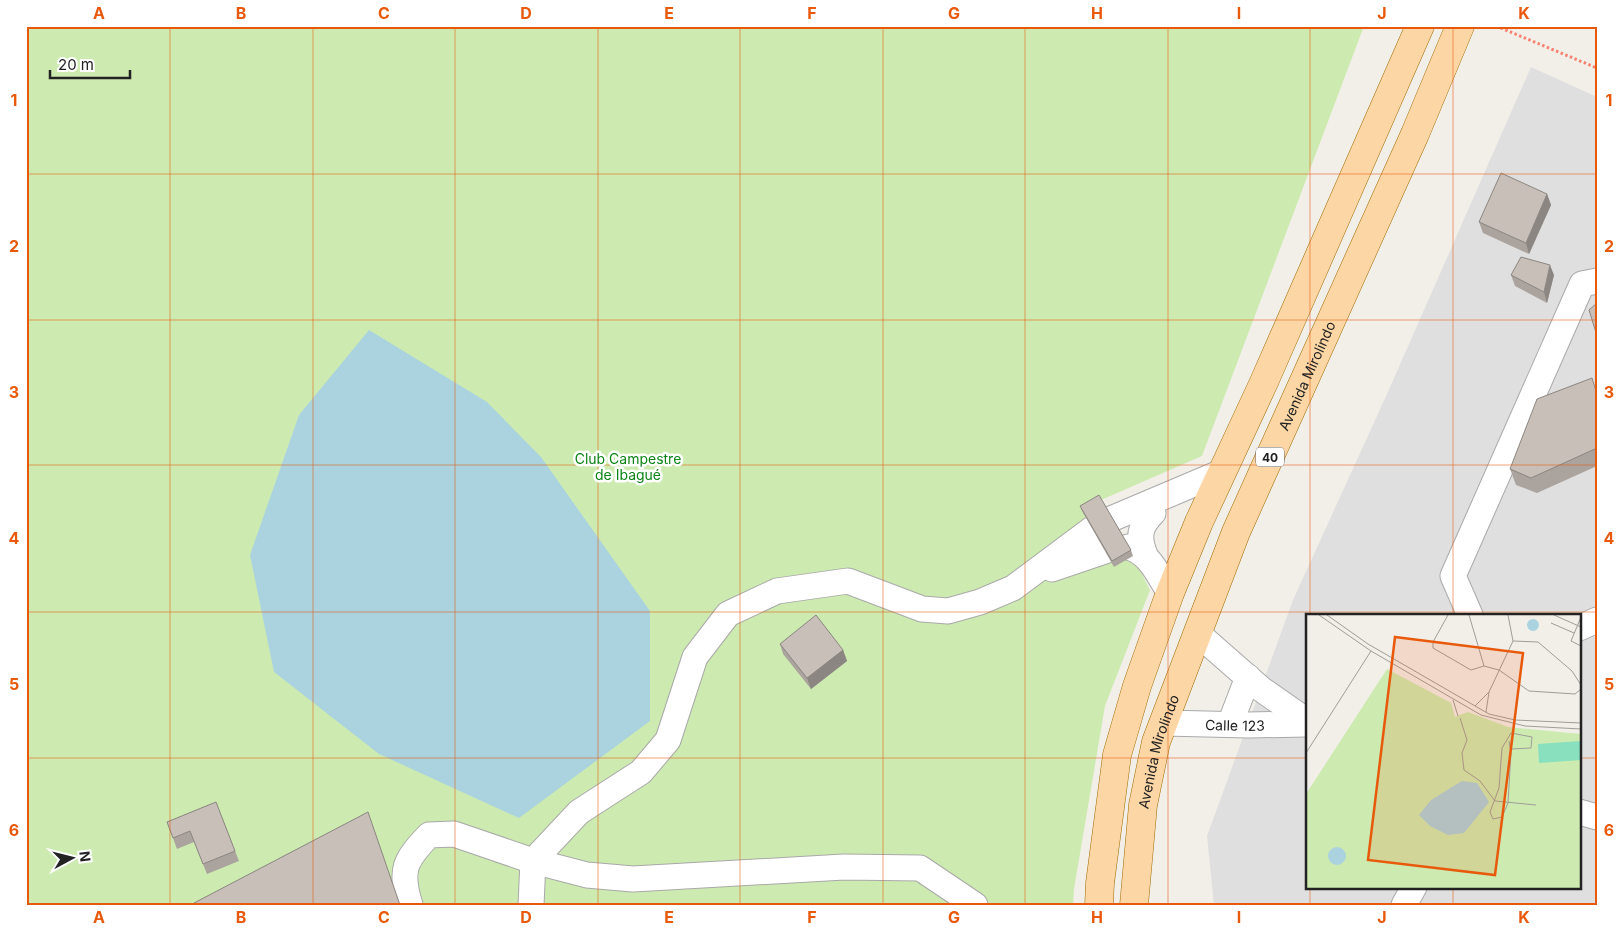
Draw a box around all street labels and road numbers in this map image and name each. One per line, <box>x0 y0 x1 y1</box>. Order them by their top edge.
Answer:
street label: Avenida Mirolindo <box>1274 318 1338 433</box>
road number: 40 <box>1256 448 1284 467</box>
street label: Avenida Mirolindo <box>1134 692 1182 810</box>
street label: Calle 123 <box>1205 715 1265 734</box>

